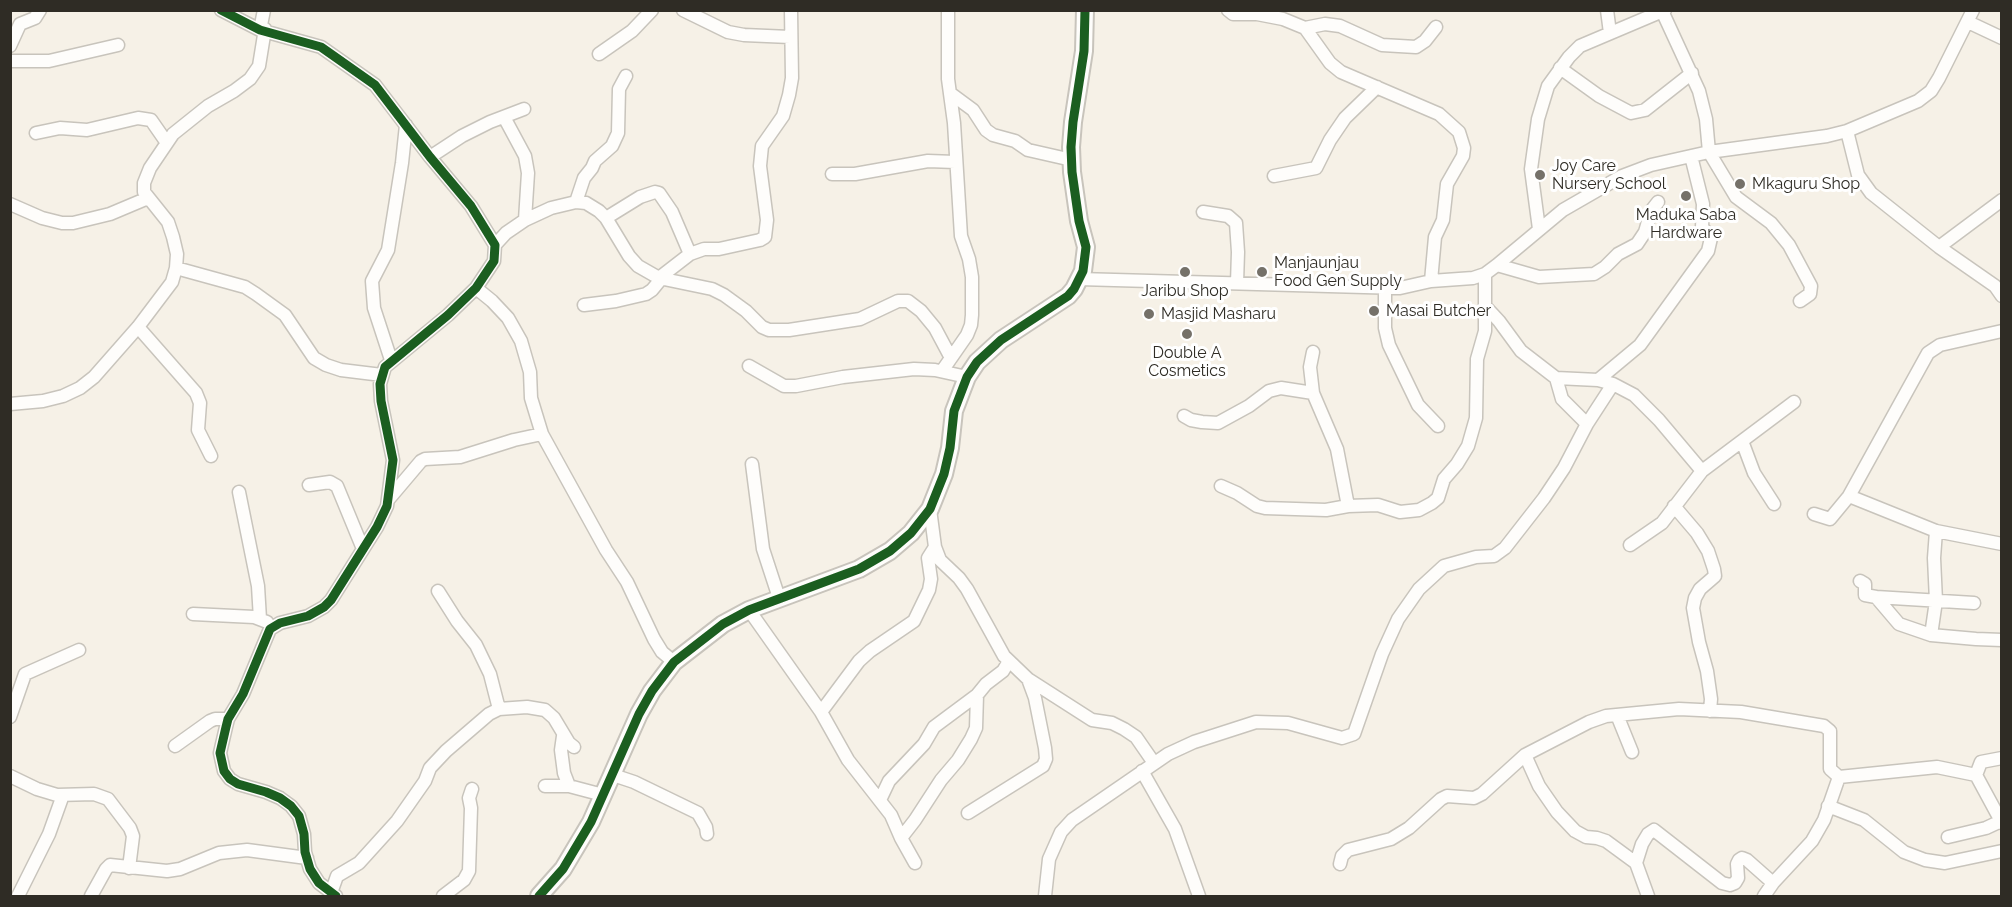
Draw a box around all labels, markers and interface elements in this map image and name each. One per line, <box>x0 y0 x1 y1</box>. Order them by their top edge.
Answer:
place label: Joy Care Nursery School <box>1552 156 1666 194</box>
marker: Joy Care Nursery School <box>1533 168 1547 182</box>
place label: Mkaguru Shop <box>1752 174 1860 194</box>
marker: Mkaguru Shop <box>1733 177 1747 191</box>
marker: Maduka Saba Hardware <box>1679 189 1693 203</box>
place label: Maduka Saba Hardware <box>1636 205 1736 243</box>
place label: Manjaunjau Food Gen Supply <box>1274 253 1402 291</box>
marker: Jaribu Shop <box>1178 265 1192 279</box>
marker: Manjaunjau Food Gen Supply <box>1255 265 1269 279</box>
place label: Jaribu Shop <box>1141 281 1229 301</box>
place label: Masai Butcher <box>1386 301 1491 321</box>
place label: Masjid Masharu <box>1161 304 1276 324</box>
marker: Masai Butcher <box>1367 304 1381 318</box>
marker: Masjid Masharu <box>1142 307 1156 321</box>
marker: Double A Cosmetics <box>1180 327 1194 341</box>
place label: Double A Cosmetics <box>1148 343 1226 381</box>

